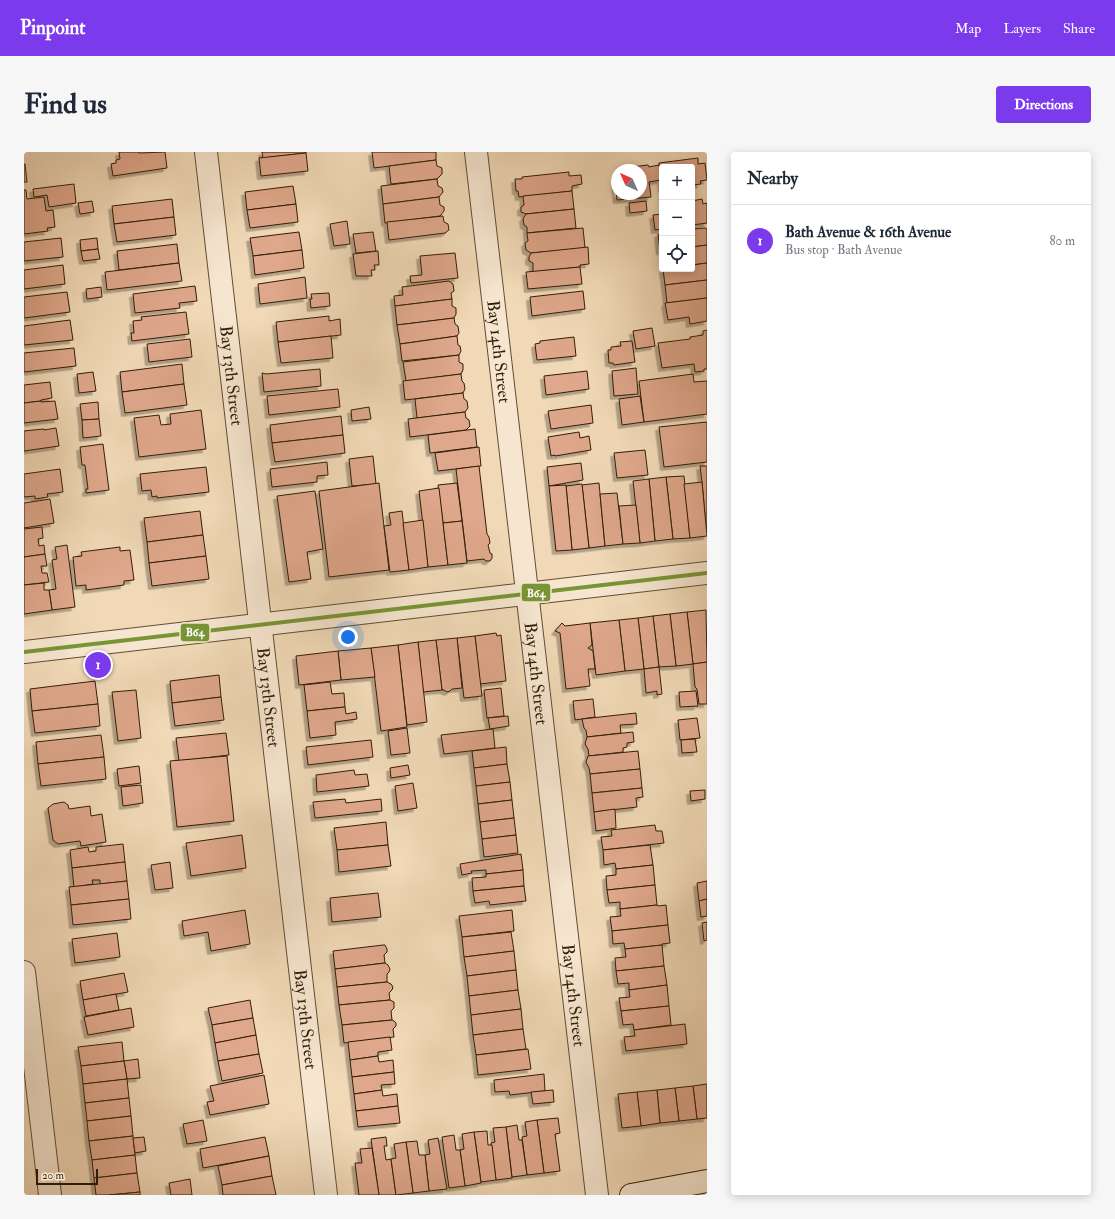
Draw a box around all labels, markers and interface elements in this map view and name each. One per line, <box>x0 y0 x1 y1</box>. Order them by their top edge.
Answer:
text: Pinpoint <box>20 16 85 40</box>
text: Map <box>955 20 981 37</box>
text: Layers <box>1003 20 1041 37</box>
text: Share <box>1063 20 1095 37</box>
button: Directions <box>996 86 1091 123</box>
text: Find us <box>24 87 107 122</box>
north arrow <box>611 164 647 200</box>
map controls <box>659 164 695 272</box>
button: + <box>659 164 695 200</box>
text: Nearby <box>747 168 798 189</box>
button: − <box>659 200 695 236</box>
text: Bath Avenue & 16th Avenue <box>785 223 951 242</box>
text: 1 <box>758 233 762 249</box>
text: 80 m <box>1049 233 1075 249</box>
button: locate <box>659 236 695 272</box>
text: Bus stop · Bath Avenue <box>785 242 902 258</box>
street label: Bay 14th Street <box>483 299 516 405</box>
street label: Bay 13th Street <box>216 324 248 427</box>
line badge: B64 <box>521 583 551 602</box>
text: B64 <box>527 587 546 601</box>
street label: Bay 14th Street <box>520 621 553 727</box>
line badge: B64 <box>180 623 210 642</box>
text: B64 <box>186 626 205 640</box>
your location <box>338 627 358 647</box>
street label: Bay 13th Street <box>253 646 285 749</box>
pin: 1 <box>85 650 111 680</box>
street label: Bay 14th Street <box>557 943 590 1048</box>
street label: Bay 13th Street <box>290 968 322 1071</box>
scale bar <box>36 1167 98 1186</box>
text: 20 m <box>42 1169 64 1182</box>

